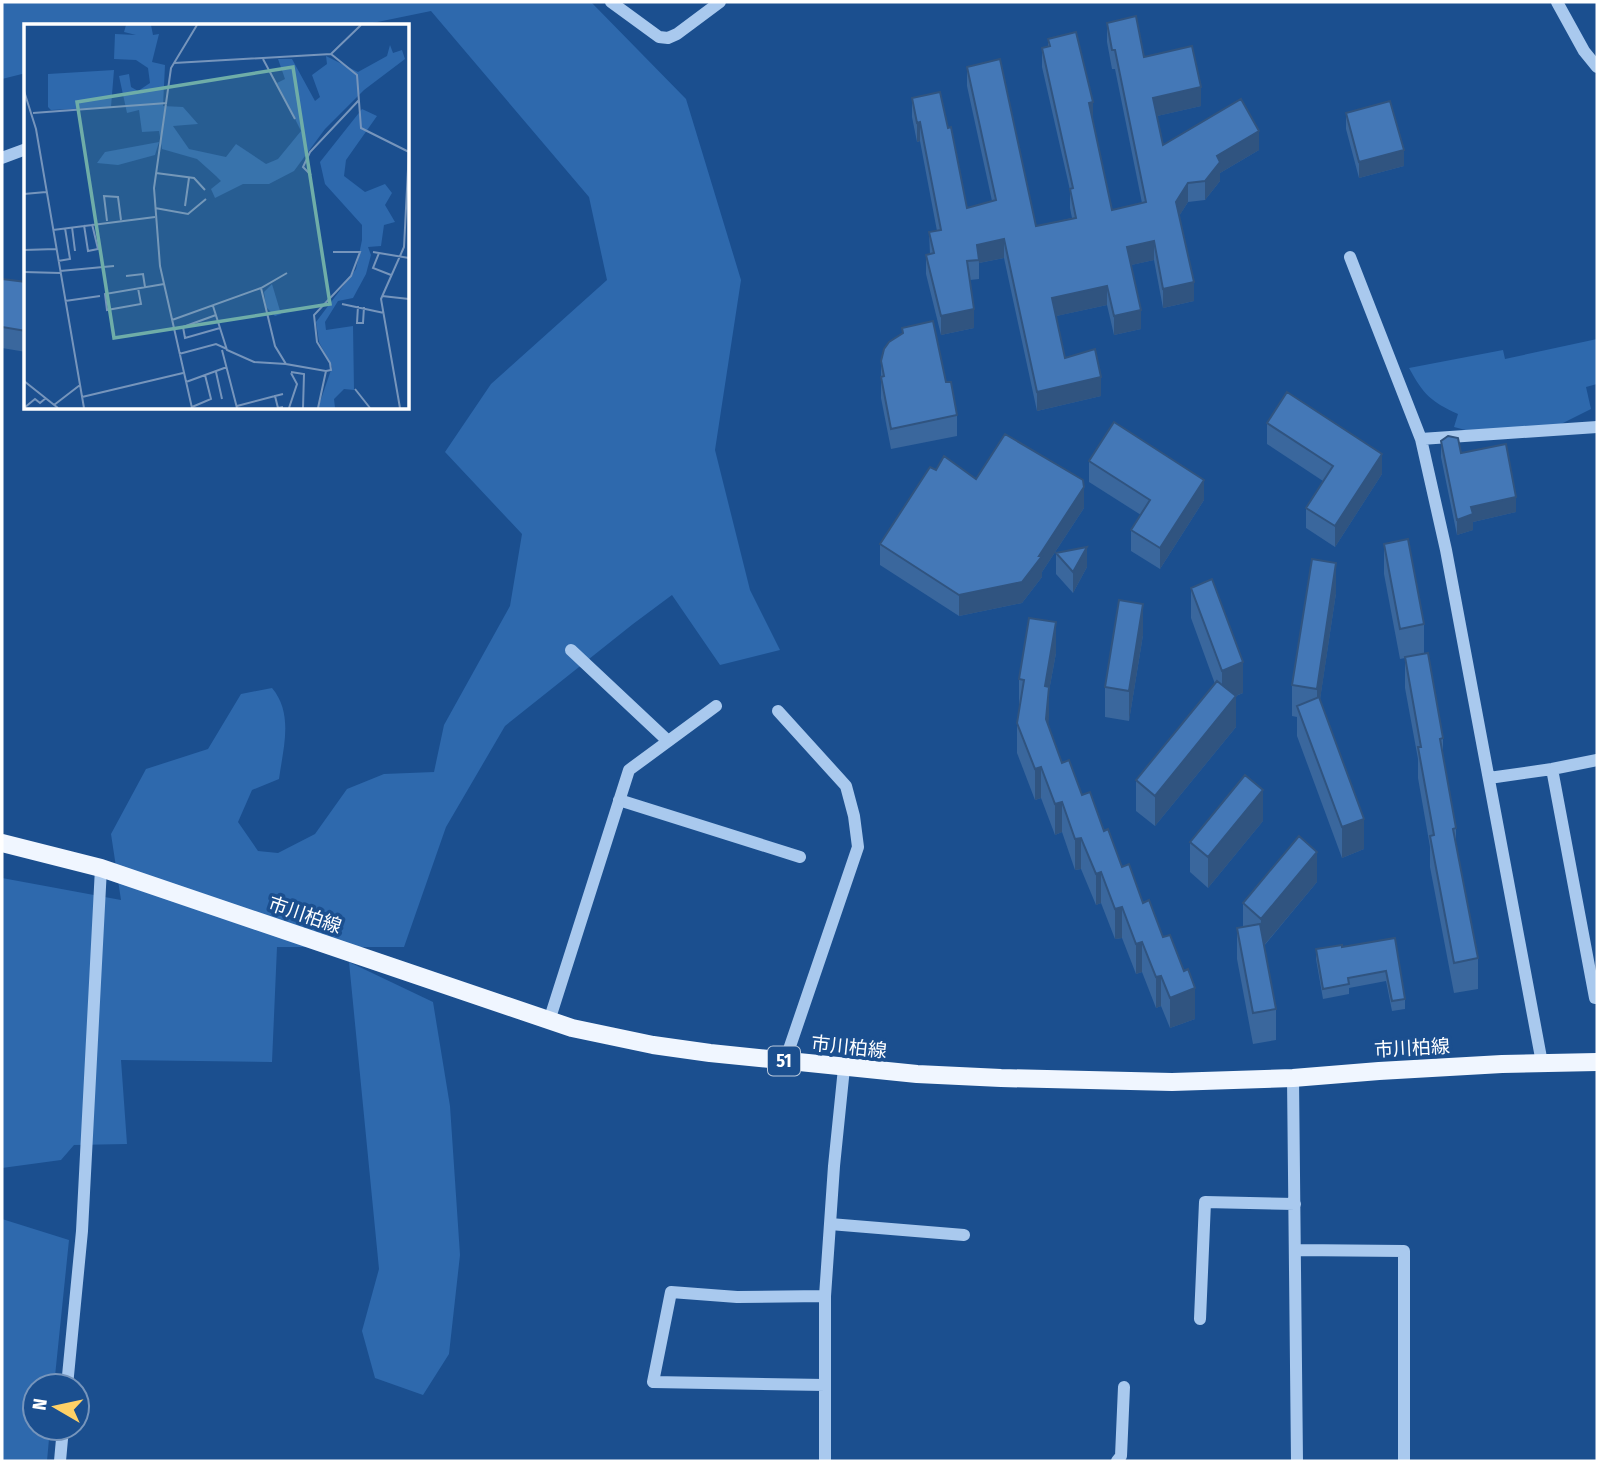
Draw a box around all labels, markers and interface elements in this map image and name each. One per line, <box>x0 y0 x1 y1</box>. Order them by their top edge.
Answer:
inset map <box>24 24 410 410</box>
street label: 市川柏線 <box>265 892 345 938</box>
street label: 市川柏線 <box>810 1032 888 1062</box>
street label: 市川柏線 <box>1373 1035 1451 1061</box>
road number: 51 <box>768 1046 800 1076</box>
north arrow <box>21 1372 91 1442</box>
text: N <box>27 1397 52 1412</box>

